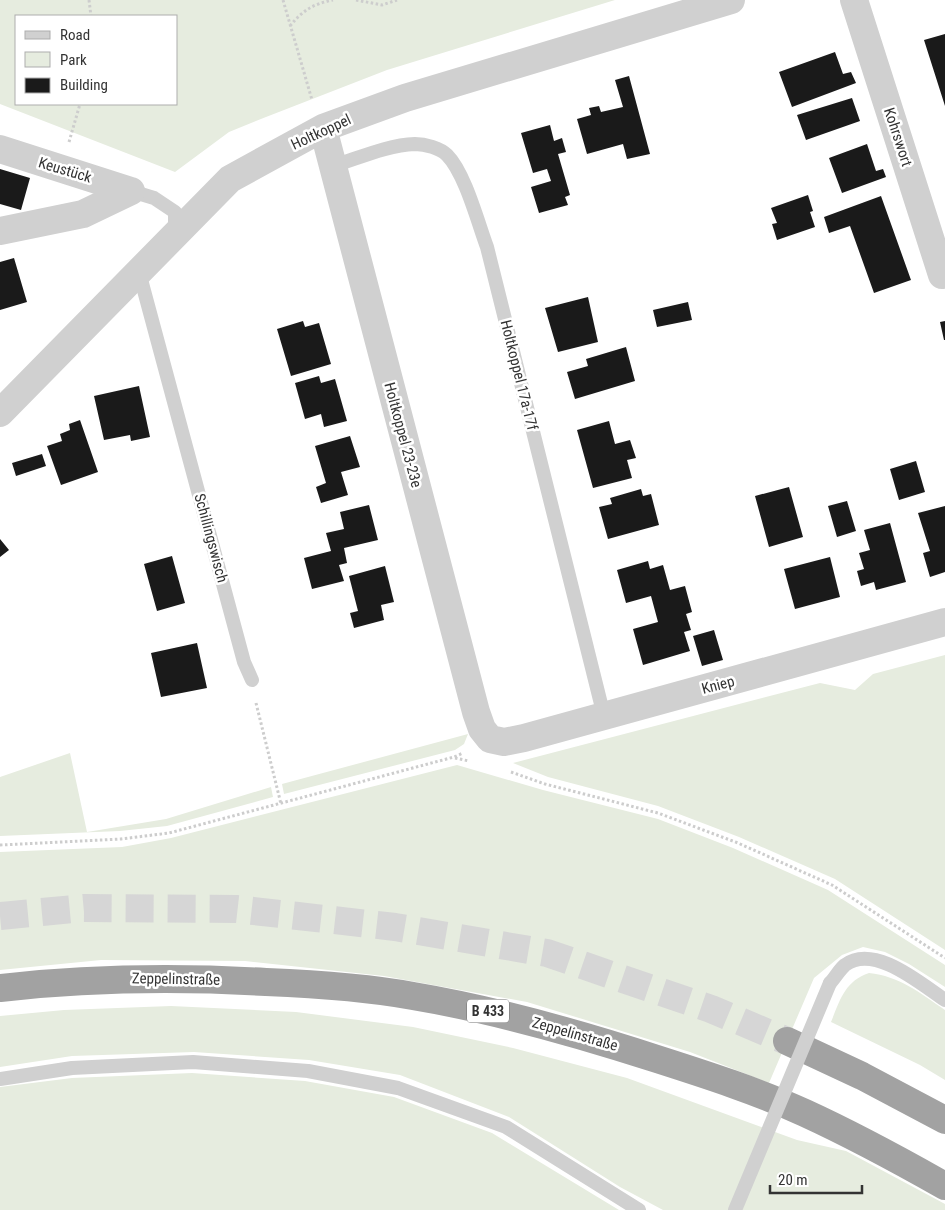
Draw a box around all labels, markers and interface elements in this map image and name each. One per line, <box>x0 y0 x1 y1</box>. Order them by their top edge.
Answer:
legend <box>15 15 178 105</box>
text: Road <box>60 26 90 44</box>
text: Park <box>60 51 87 69</box>
text: Building <box>60 76 108 94</box>
street label: Kohrswort <box>880 105 916 169</box>
street label: Holtkoppel <box>288 110 354 154</box>
street label: Keustück <box>36 153 94 187</box>
street label: Holtkoppel 17a-17f <box>497 318 541 432</box>
street label: Holtkoppel 23-23e <box>380 380 426 490</box>
street label: Schillingswisch <box>190 492 232 584</box>
street label: Kniep <box>700 672 736 698</box>
street label: Zeppelinstraße <box>132 969 220 989</box>
road number: B 433 <box>467 999 509 1022</box>
street label: Zeppelinstraße <box>530 1013 620 1055</box>
scale bar <box>770 1162 862 1194</box>
text: 20 m <box>778 1171 808 1189</box>

